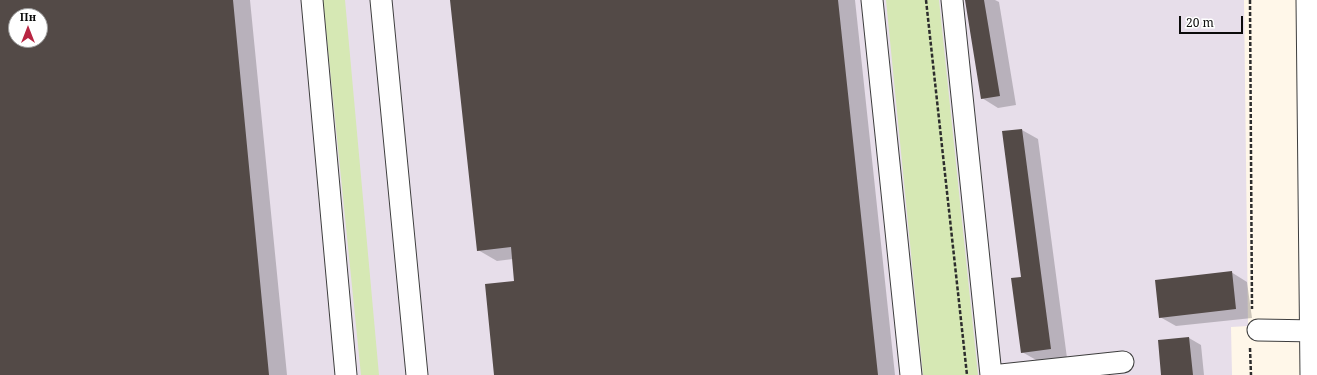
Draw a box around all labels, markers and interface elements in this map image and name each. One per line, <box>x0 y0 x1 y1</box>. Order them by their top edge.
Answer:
north arrow <box>8 8 48 48</box>
scale bar <box>1181 8 1245 34</box>
text: Пн <box>20 9 36 24</box>
text: 20 m <box>1186 14 1214 31</box>

